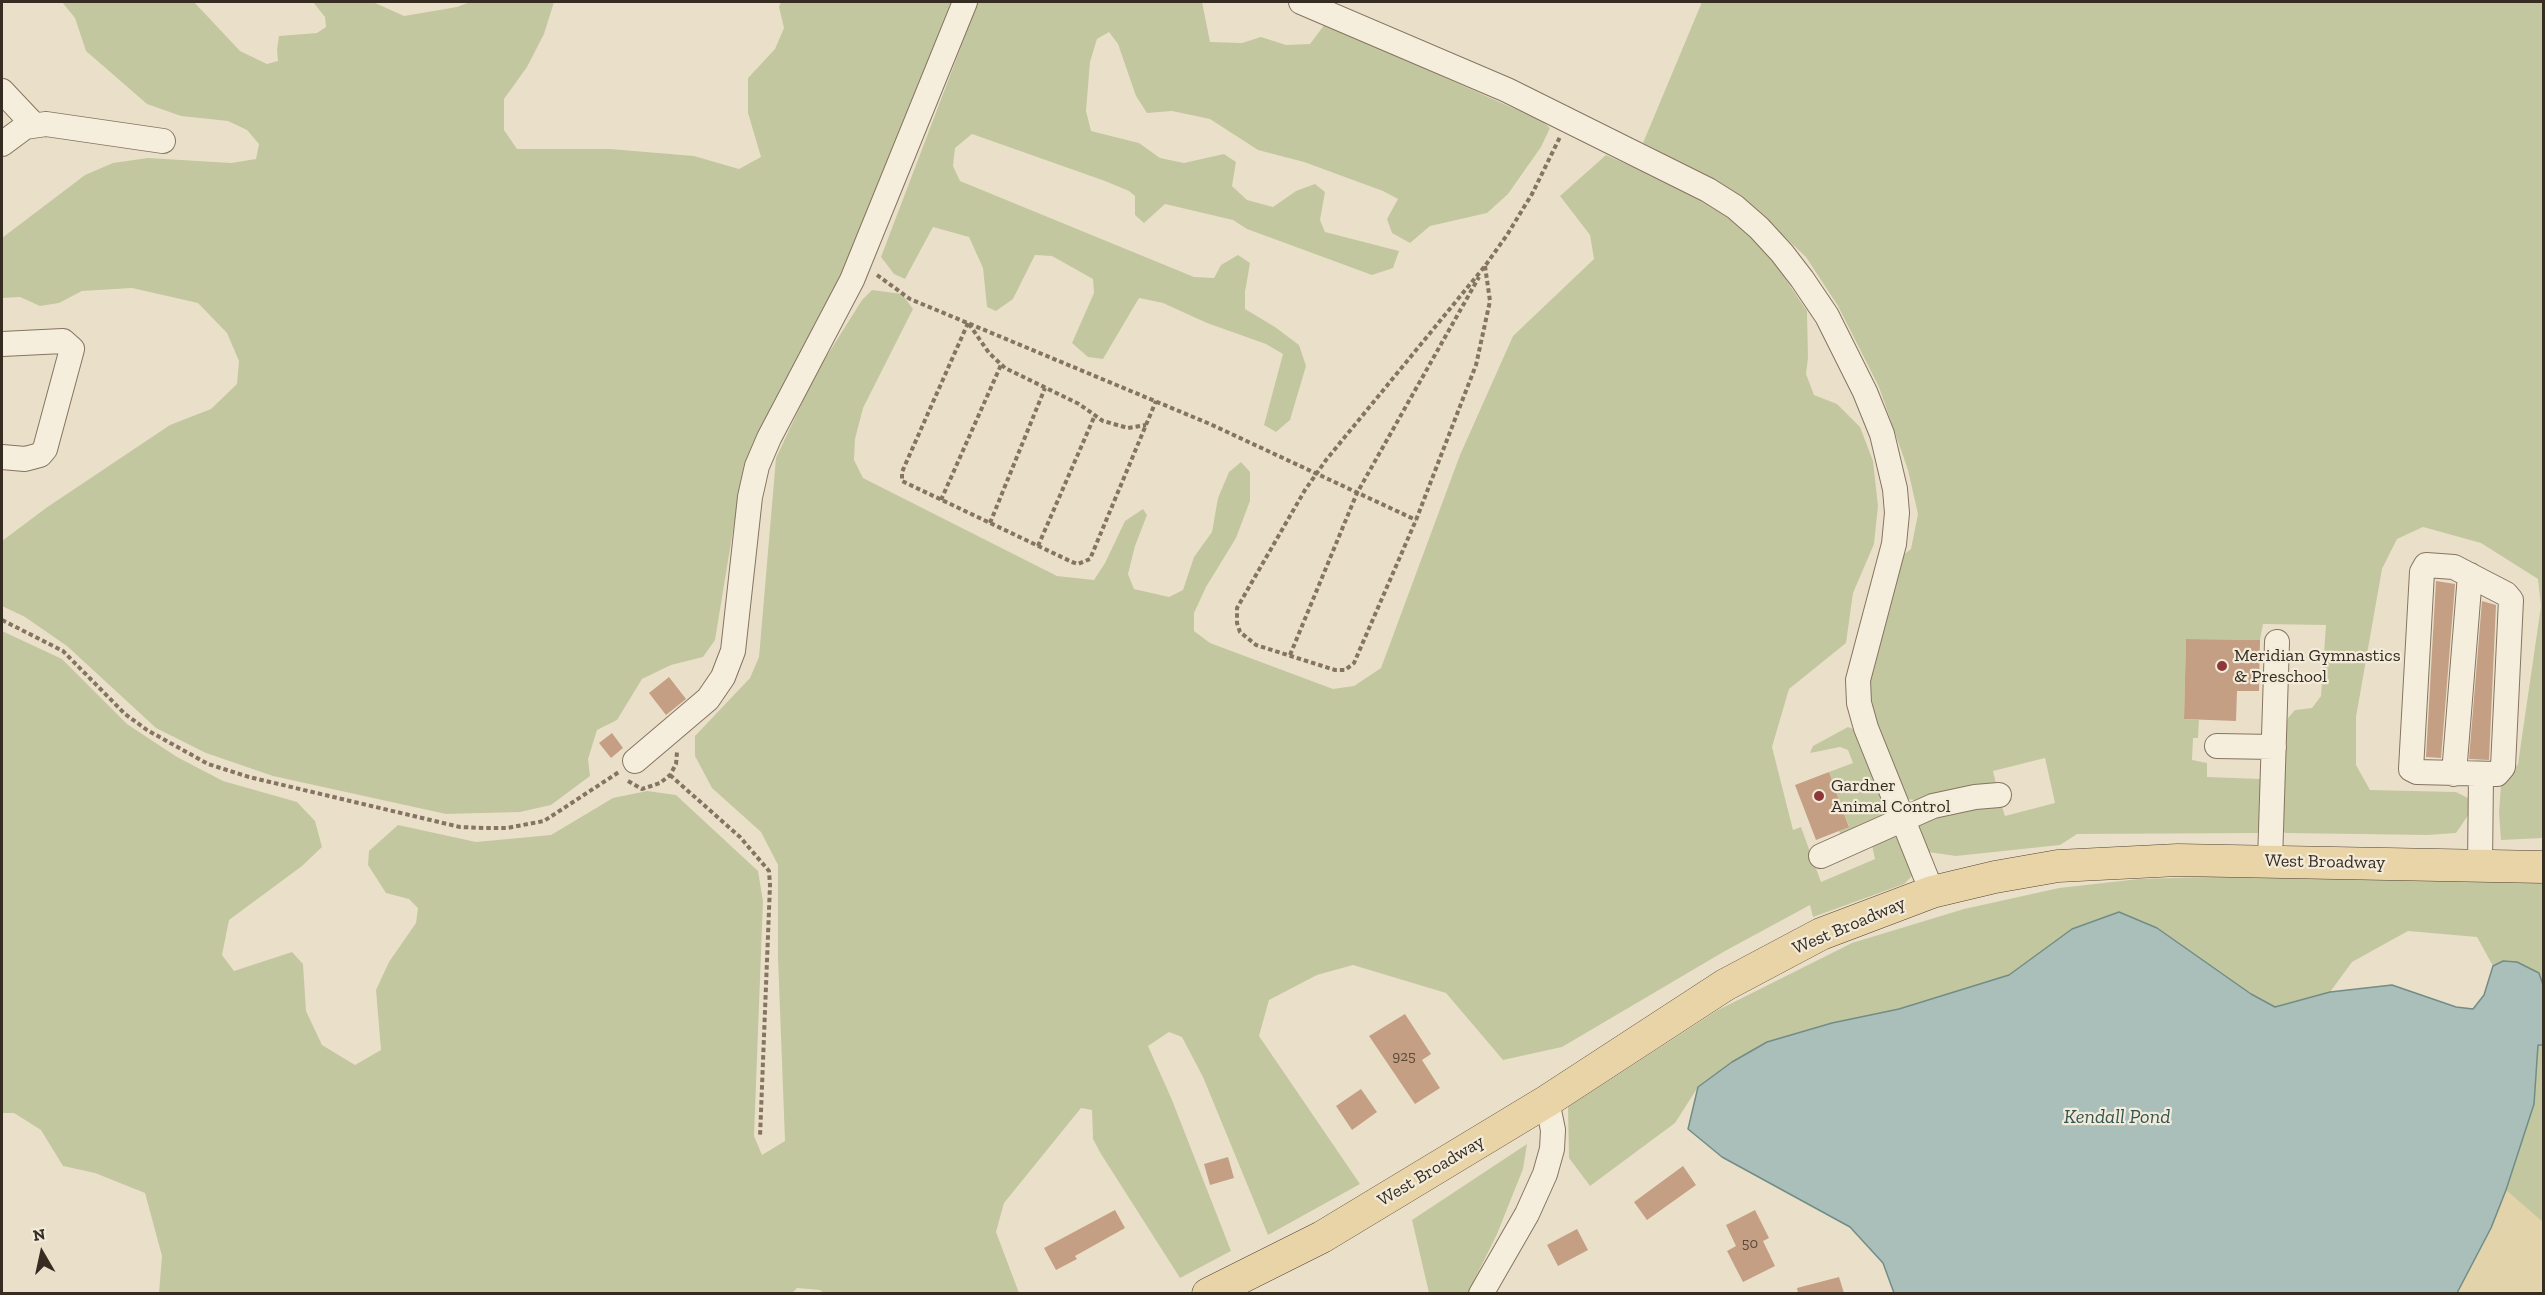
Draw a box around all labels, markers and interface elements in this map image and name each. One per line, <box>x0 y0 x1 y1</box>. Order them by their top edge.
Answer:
place label: Meridian Gymnastics & Preschool <box>2234 645 2401 688</box>
marker: Meridian Gymnastics & Preschool <box>2215 659 2229 673</box>
place label: Gardner Animal Control <box>1831 775 1951 818</box>
marker: Gardner Animal Control <box>1812 789 1826 803</box>
street label: West Broadway <box>2265 850 2385 874</box>
street label: West Broadway <box>1789 893 1909 959</box>
house number: 925 <box>1392 1048 1416 1066</box>
water label: Kendall Pond <box>2064 1105 2170 1129</box>
street label: West Broadway <box>1374 1131 1488 1211</box>
north arrow <box>12 1223 72 1283</box>
text: N <box>32 1224 47 1245</box>
house number: 50 <box>1742 1235 1758 1253</box>

